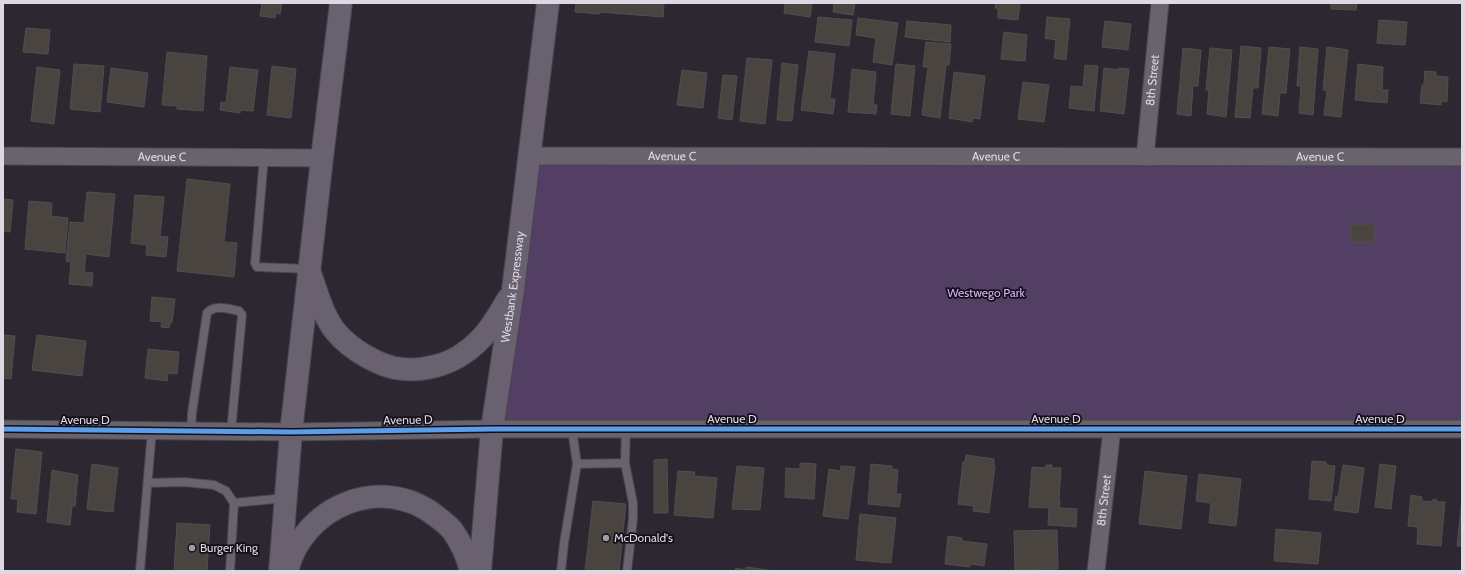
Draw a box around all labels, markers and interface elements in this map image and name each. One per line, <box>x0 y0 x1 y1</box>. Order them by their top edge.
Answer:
street label: 8th Street <box>1142 54 1162 107</box>
street label: Avenue C <box>648 148 696 163</box>
street label: Avenue C <box>972 148 1020 164</box>
street label: Avenue C <box>138 149 186 164</box>
street label: Avenue C <box>1296 149 1344 164</box>
street label: Westbank Expressway <box>497 230 527 344</box>
park label: Westwego Park <box>947 285 1025 300</box>
street label: Avenue D <box>707 411 757 426</box>
street label: Avenue D <box>1031 411 1081 426</box>
street label: Avenue D <box>1355 411 1405 426</box>
street label: Avenue D <box>60 412 110 427</box>
street label: Avenue D <box>383 412 433 427</box>
street label: 8th Street <box>1093 474 1114 527</box>
place label: McDonald's <box>614 530 673 545</box>
marker: McDonald's <box>601 533 611 543</box>
place label: Burger King <box>200 540 259 555</box>
marker: Burger King <box>187 543 197 553</box>

